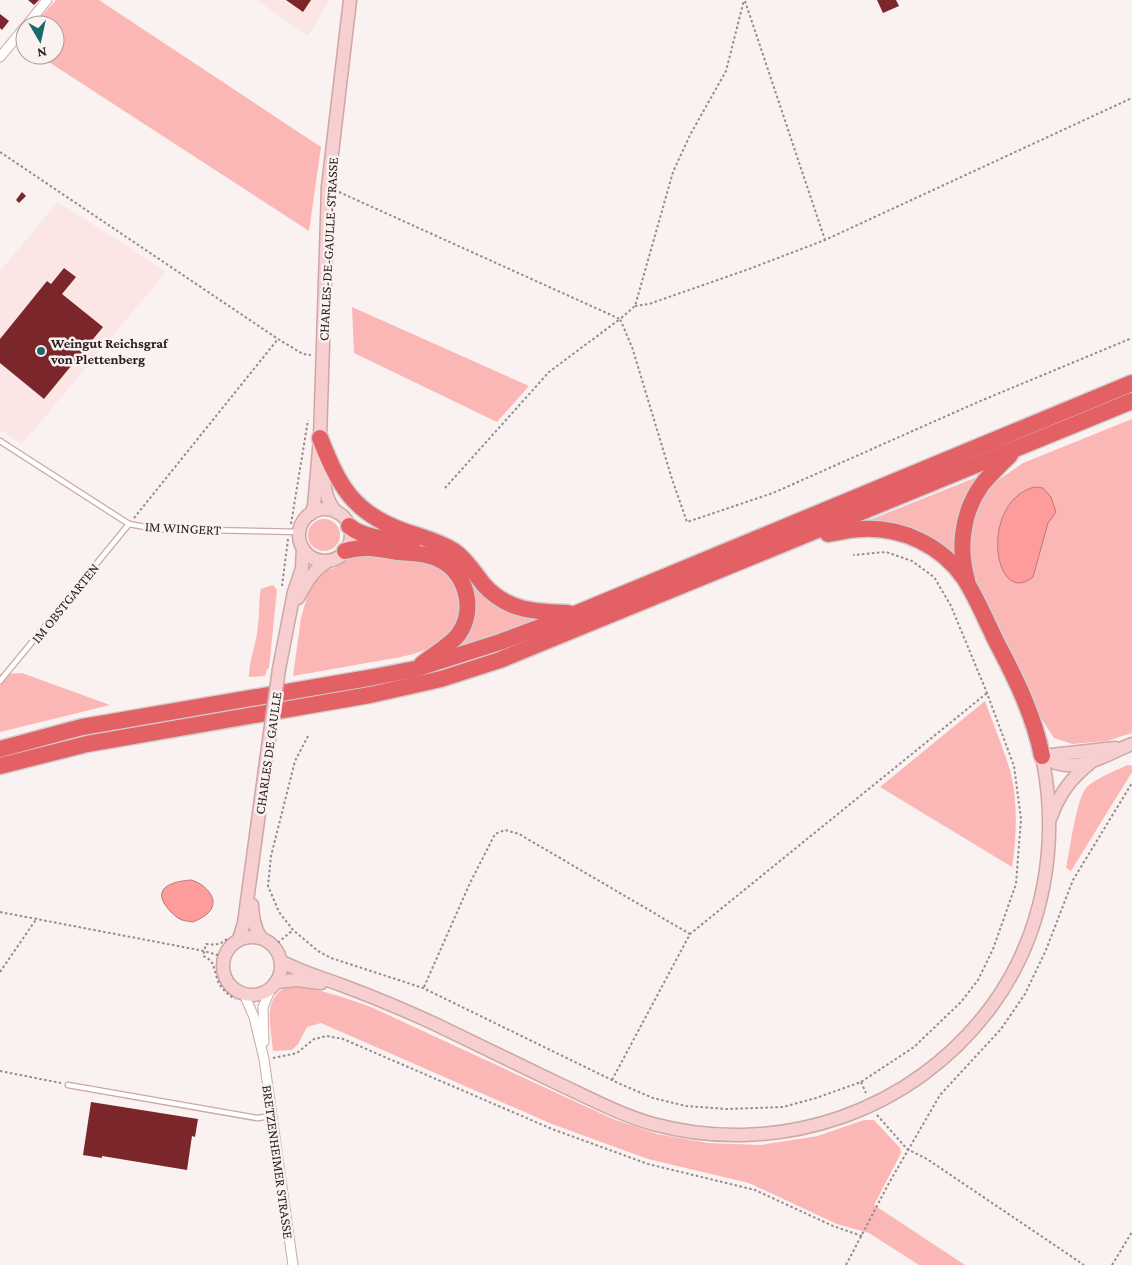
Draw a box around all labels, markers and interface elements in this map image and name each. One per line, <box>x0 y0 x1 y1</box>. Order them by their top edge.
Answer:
north arrow <box>15 15 65 65</box>
text: N <box>36 44 48 62</box>
street label: CHARLES-DE-GAULLE-STRASSE <box>315 156 341 341</box>
place label: Weingut Reichsgraf von Plettenberg <box>50 335 169 367</box>
marker: Weingut Reichsgraf von Plettenberg <box>35 345 47 357</box>
street label: IM WINGERT <box>144 518 222 538</box>
street label: IM OBSTGARTEN <box>28 560 102 646</box>
street label: CHARLES DE GAULLE <box>251 690 285 815</box>
street label: BRETZENHEIMER STRASSE <box>259 1084 297 1240</box>

